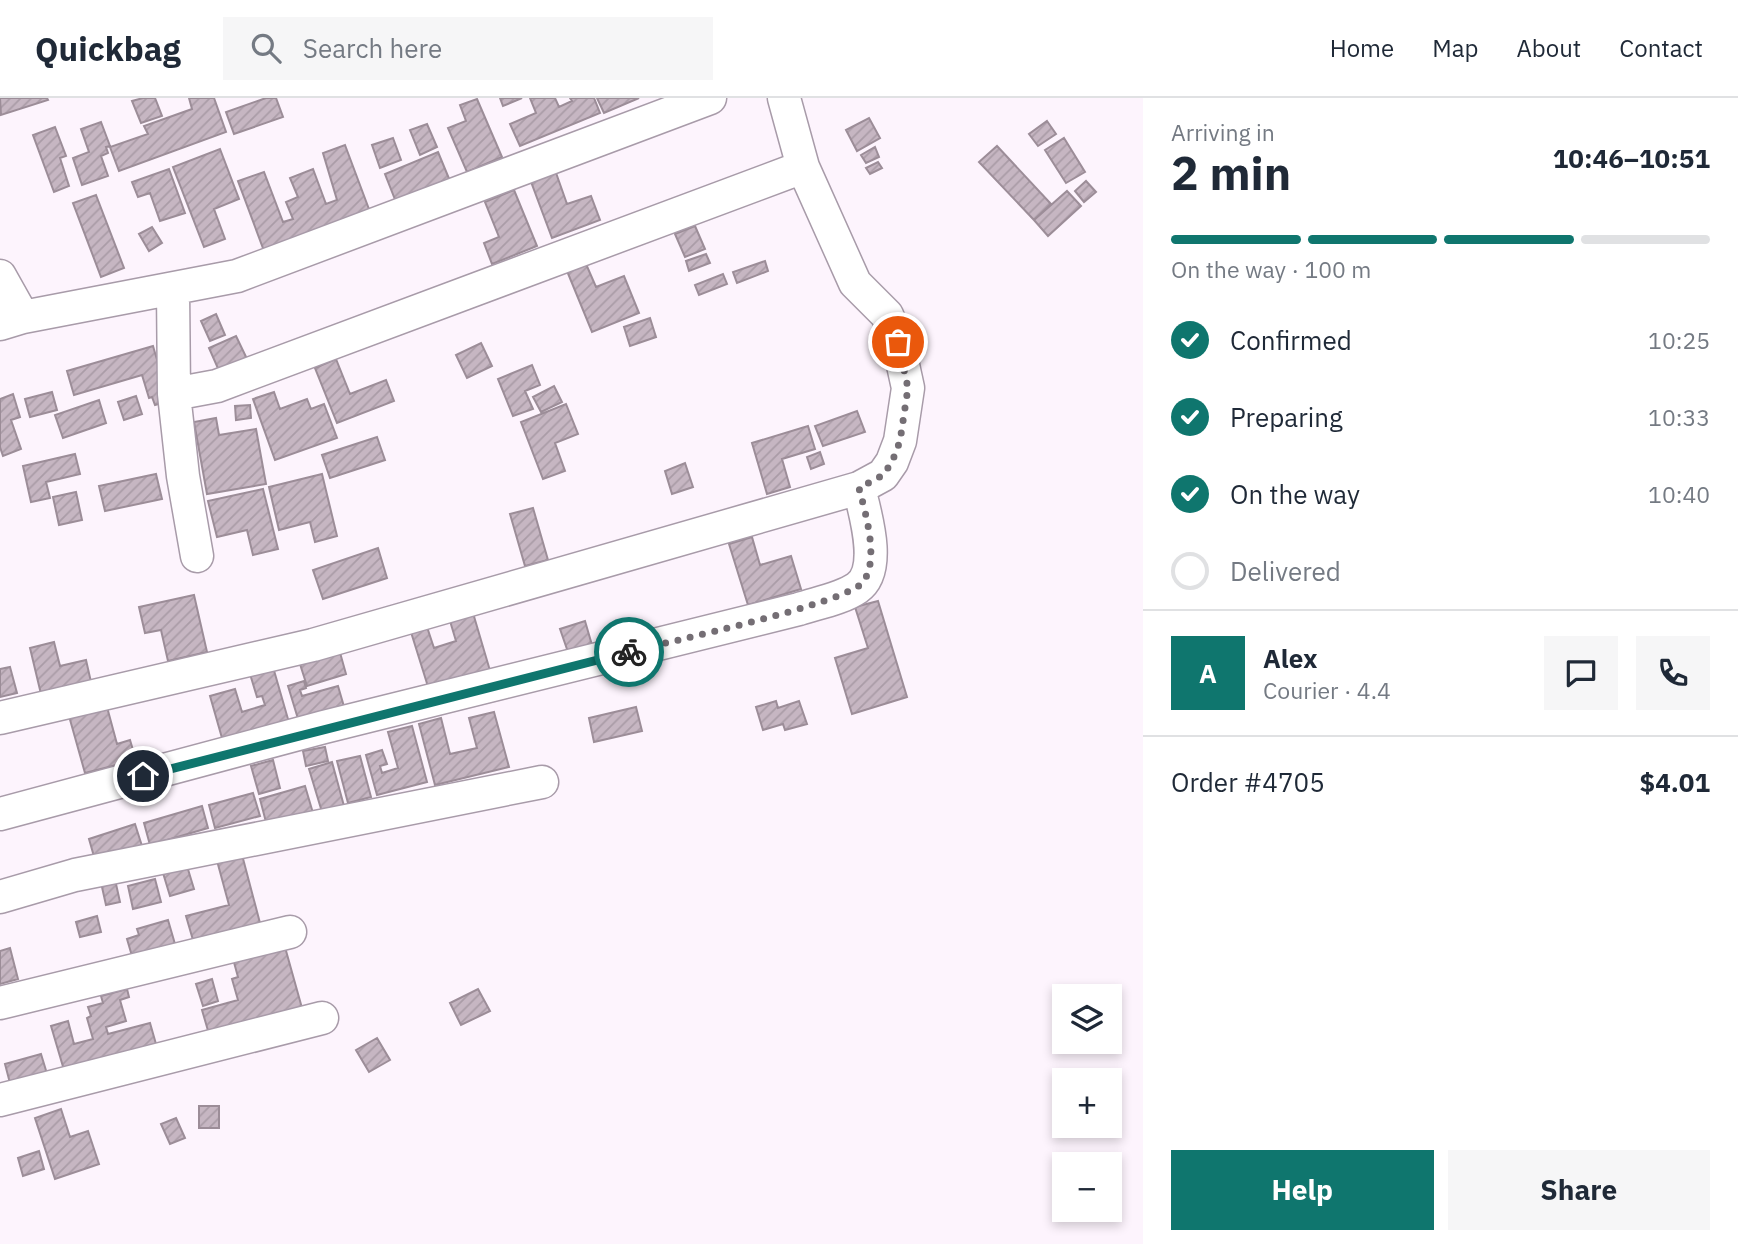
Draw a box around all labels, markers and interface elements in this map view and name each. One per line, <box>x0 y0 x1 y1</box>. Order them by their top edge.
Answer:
search box <box>223 17 713 80</box>
text: Quickbag <box>35 27 181 70</box>
icon: search <box>247 29 285 67</box>
text: Search here <box>303 31 442 65</box>
text: Home <box>1330 32 1394 64</box>
text: Map <box>1432 32 1478 64</box>
text: About <box>1516 32 1581 64</box>
text: Contact <box>1619 32 1703 64</box>
text: Arriving in <box>1171 117 1275 147</box>
text: 10:46–10:51 <box>1553 141 1710 175</box>
text: 2 min <box>1171 143 1291 203</box>
text: On the way · 100 m <box>1171 254 1371 284</box>
pin <box>868 312 928 372</box>
icon: check <box>1171 321 1209 359</box>
icon: bag <box>879 323 917 361</box>
text: Confirmed <box>1230 323 1352 357</box>
text: 10:25 <box>1648 325 1710 355</box>
icon: check <box>1171 398 1209 436</box>
text: Preparing <box>1230 400 1343 434</box>
text: 10:33 <box>1648 402 1710 432</box>
icon: check <box>1171 475 1209 513</box>
text: On the way <box>1230 477 1360 511</box>
text: 10:40 <box>1648 479 1710 509</box>
text: Delivered <box>1230 554 1341 588</box>
courier <box>594 617 664 687</box>
icon: bike <box>610 633 648 671</box>
button: chat <box>1544 636 1618 710</box>
button: phone <box>1636 636 1710 710</box>
text: Alex <box>1263 641 1317 675</box>
text: A <box>1199 656 1217 690</box>
text: Courier · 4.4 <box>1263 675 1391 705</box>
pin <box>113 746 173 806</box>
icon: home <box>124 757 162 795</box>
text: Order #4705 <box>1171 765 1325 799</box>
text: $4.01 <box>1640 765 1710 799</box>
map controls <box>1052 984 1122 1222</box>
button: layers <box>1052 984 1122 1054</box>
button: + <box>1052 1068 1122 1138</box>
button: Help <box>1171 1150 1434 1230</box>
button: Share <box>1448 1150 1710 1230</box>
button: − <box>1052 1152 1122 1222</box>

